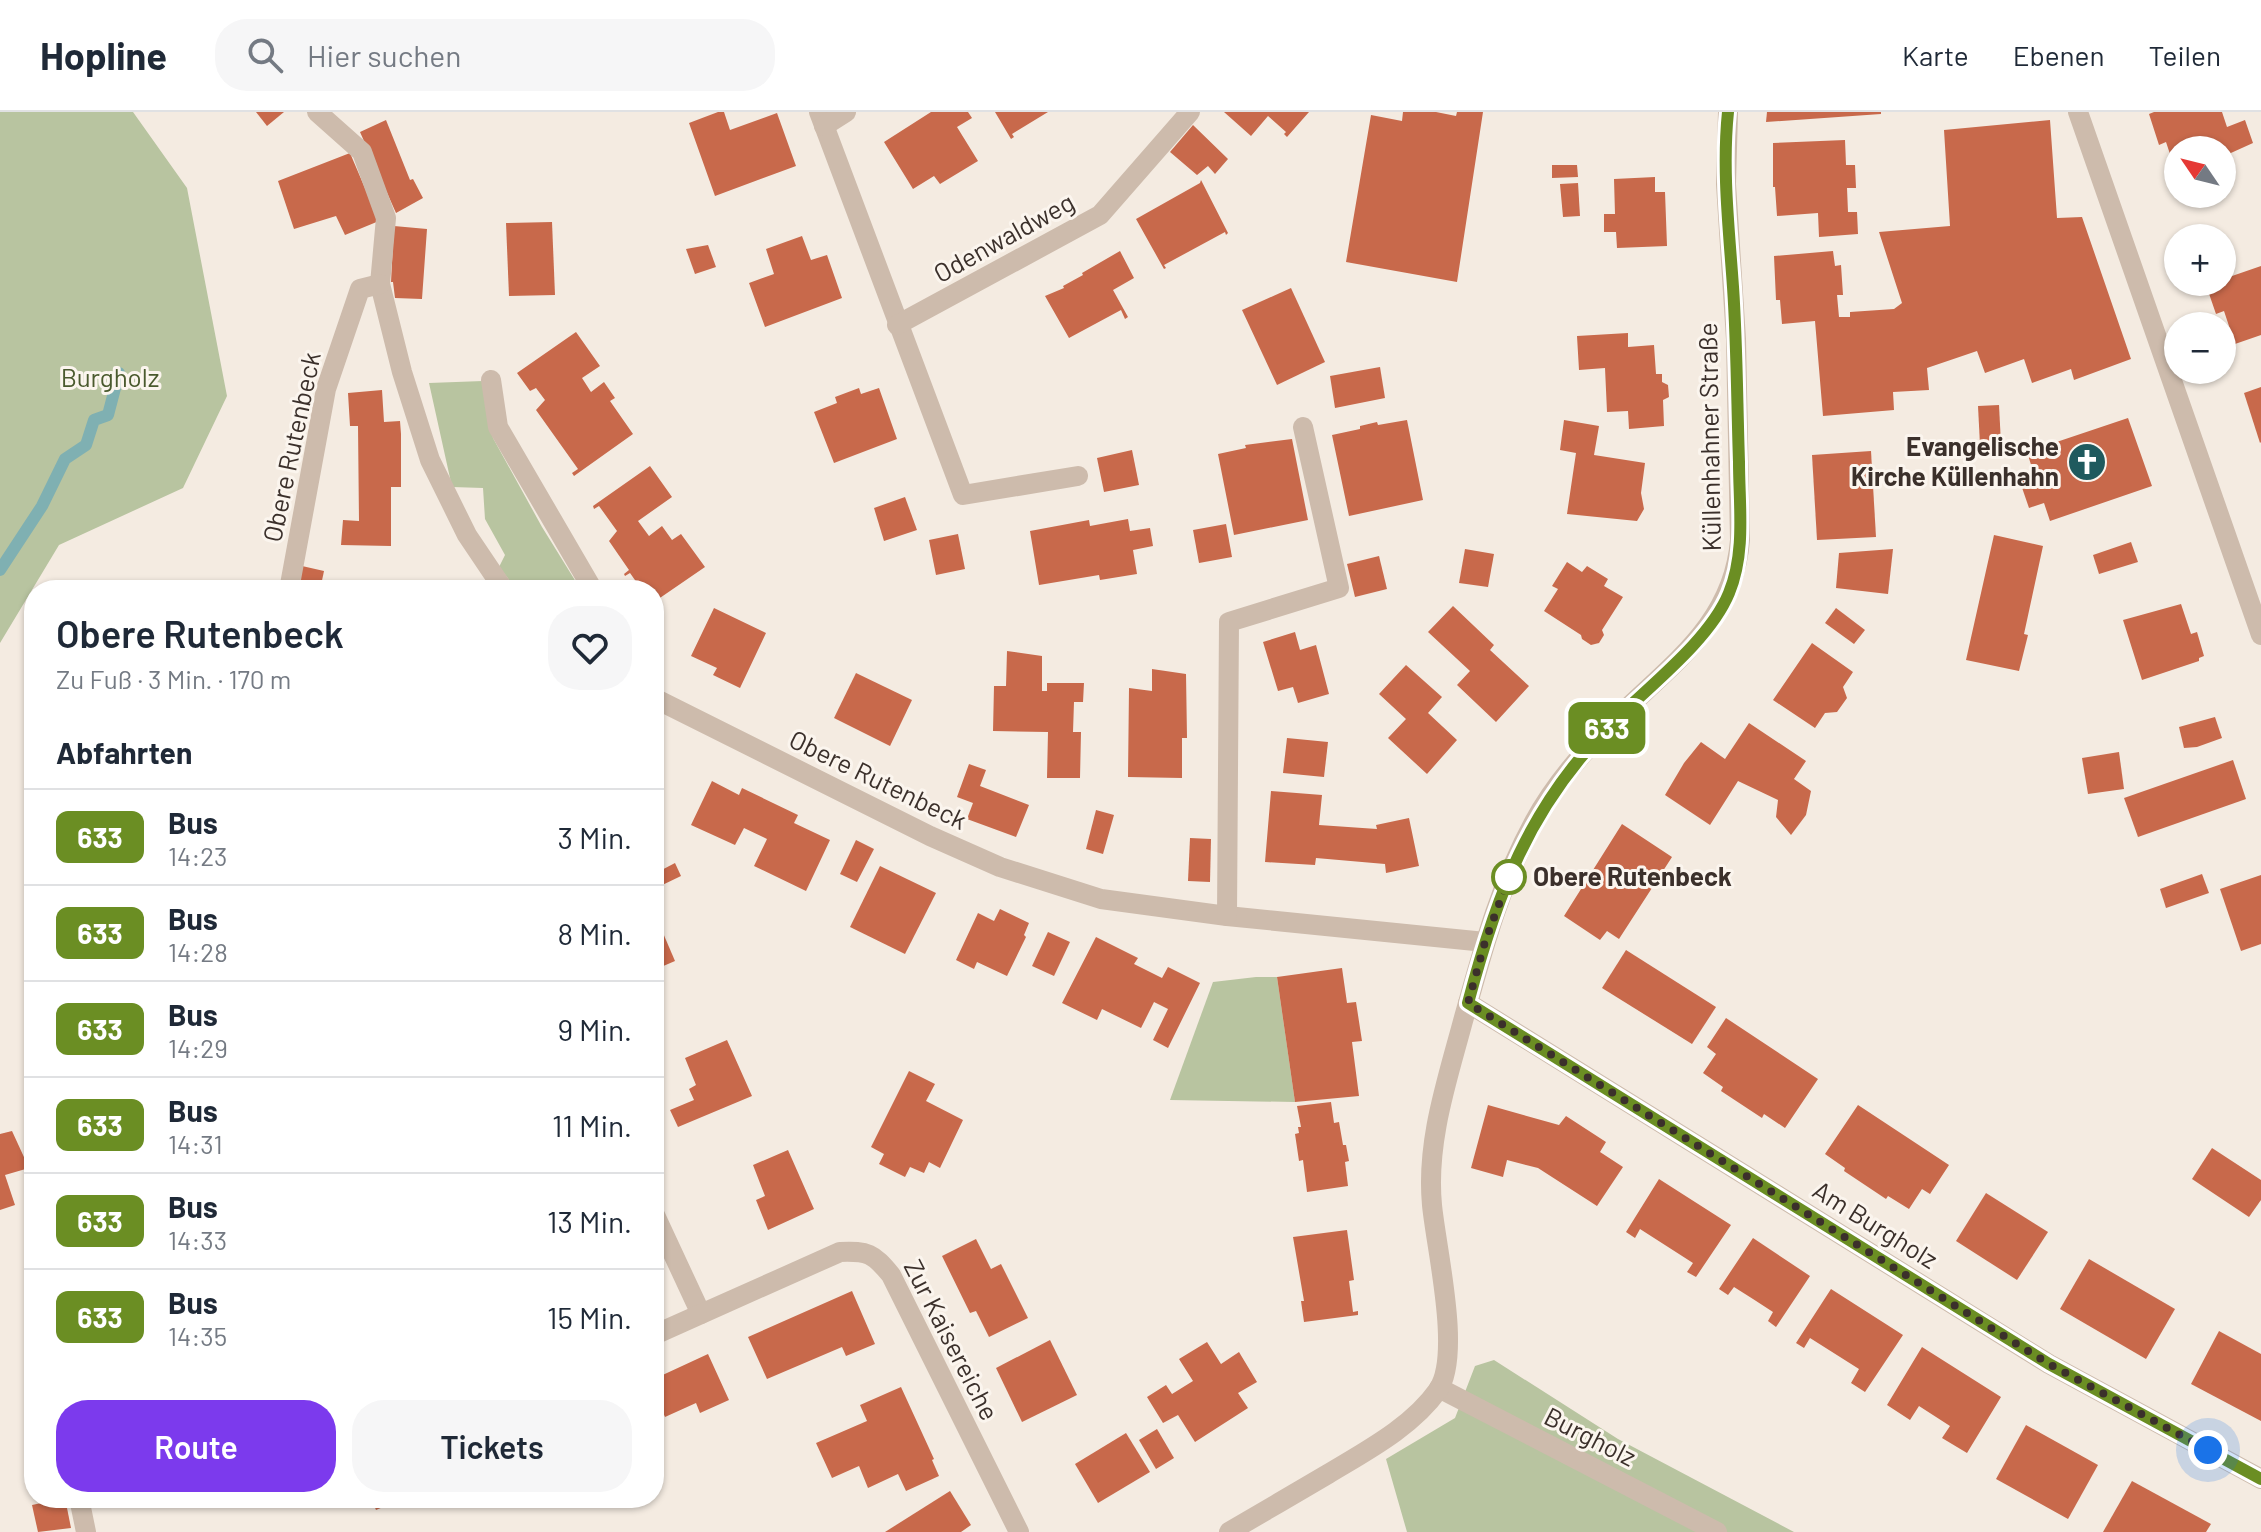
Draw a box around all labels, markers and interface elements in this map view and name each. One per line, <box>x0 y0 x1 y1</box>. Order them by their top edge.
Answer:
search box <box>215 19 775 91</box>
text: Hopline <box>40 32 167 78</box>
icon: search <box>243 33 287 77</box>
text: Hier suchen <box>307 37 461 73</box>
text: Karte <box>1902 38 1969 72</box>
text: Ebenen <box>2013 38 2105 72</box>
text: Teilen <box>2149 38 2221 72</box>
north arrow <box>2164 136 2236 208</box>
map controls <box>2164 136 2236 384</box>
street label: Odenwaldweg <box>928 185 1079 288</box>
button: + <box>2164 224 2236 296</box>
button: − <box>2164 312 2236 384</box>
street label: Küllenhahner Straße <box>1691 322 1726 552</box>
street label: Obere Rutenbeck <box>255 349 326 545</box>
park label: Burgholz <box>61 361 159 392</box>
place label: Evangelische Kirche Küllenhahn <box>1851 430 2059 491</box>
church icon: Evangelische Kirche Küllenhahn <box>2066 441 2108 483</box>
button: heart <box>548 606 632 690</box>
text: Obere Rutenbeck <box>56 610 344 656</box>
text: Zu Fuß · 3 Min. · 170 m <box>56 663 291 694</box>
line badge: 633 <box>1561 702 1653 754</box>
text: 633 <box>1584 711 1630 745</box>
street label: Obere Rutenbeck <box>785 722 972 835</box>
text: Abfahrten <box>56 734 192 770</box>
text: Bus <box>168 804 218 840</box>
text: 3 Min. <box>558 819 632 855</box>
text: 633 <box>77 820 123 854</box>
text: 14:23 <box>168 840 227 871</box>
marker: Obere Rutenbeck <box>1492 860 1526 894</box>
place label: Obere Rutenbeck <box>1533 860 1732 891</box>
text: Bus <box>168 900 218 936</box>
text: 8 Min. <box>557 915 632 951</box>
text: 633 <box>77 916 123 950</box>
text: 14:28 <box>168 936 228 967</box>
text: Bus <box>168 996 218 1032</box>
text: 9 Min. <box>557 1011 632 1047</box>
text: 633 <box>77 1012 123 1046</box>
text: 14:29 <box>168 1032 228 1063</box>
text: Bus <box>168 1092 218 1128</box>
text: 11 Min. <box>552 1107 632 1143</box>
text: 633 <box>77 1108 123 1142</box>
text: 14:31 <box>168 1128 223 1159</box>
street label: Am Burgholz <box>1808 1173 1944 1274</box>
text: Bus <box>168 1188 218 1224</box>
text: 13 Min. <box>547 1203 632 1239</box>
text: 633 <box>77 1204 123 1238</box>
text: 14:33 <box>168 1224 227 1255</box>
street label: Zur Kaisereiche <box>899 1254 1006 1425</box>
text: Bus <box>168 1284 218 1320</box>
text: 15 Min. <box>547 1299 632 1335</box>
text: 633 <box>77 1300 123 1334</box>
text: 14:35 <box>168 1320 227 1351</box>
street label: Burgholz <box>1540 1399 1642 1472</box>
button: Route <box>56 1400 336 1492</box>
button: Tickets <box>352 1400 632 1492</box>
your location <box>2188 1430 2228 1470</box>

